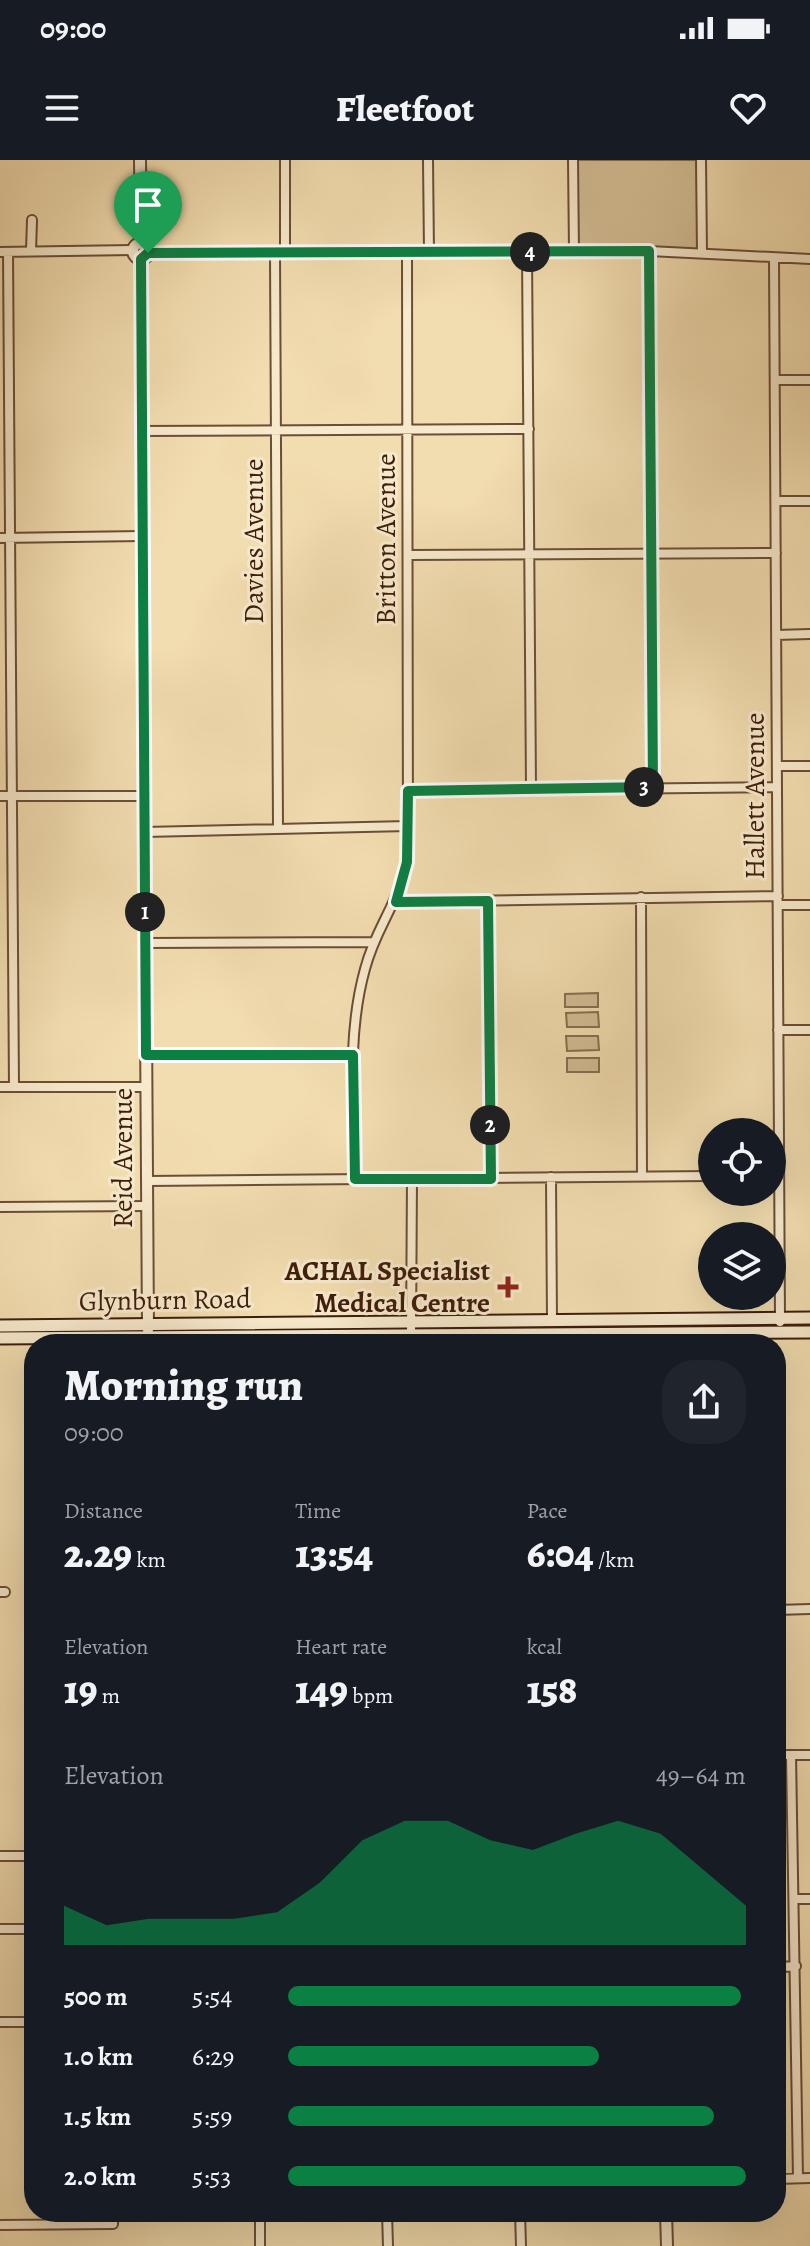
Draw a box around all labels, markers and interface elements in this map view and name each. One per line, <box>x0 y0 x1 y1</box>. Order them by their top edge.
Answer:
text: 09:00 <box>40 8 106 48</box>
text: Fleetfoot <box>336 84 474 133</box>
icon: menu <box>40 86 84 130</box>
icon: heart <box>726 86 770 130</box>
pin <box>114 171 182 253</box>
icon: arrive <box>126 183 170 227</box>
pin: 4 <box>510 232 550 272</box>
text: 4 <box>525 237 535 267</box>
street label: Britton Avenue <box>367 453 405 625</box>
street label: Davies Avenue <box>235 458 273 624</box>
street label: Hallett Avenue <box>736 712 774 880</box>
pin: 3 <box>624 767 664 807</box>
text: 3 <box>639 772 649 802</box>
pin: 1 <box>125 892 165 932</box>
text: 1 <box>141 897 149 927</box>
street label: Reid Avenue <box>104 1088 142 1228</box>
pin: 2 <box>470 1105 510 1145</box>
text: 2 <box>485 1110 495 1140</box>
map controls <box>698 1118 786 1310</box>
button: locate <box>698 1118 786 1206</box>
button: layers <box>698 1222 786 1310</box>
place label: ACHAL Specialist Medical Centre <box>284 1252 490 1322</box>
marker: ACHAL Specialist Medical Centre <box>497 1276 519 1298</box>
street label: Glynburn Road <box>79 1279 252 1321</box>
text: Morning run <box>64 1355 303 1415</box>
button: share <box>662 1360 746 1444</box>
text: 09:00 <box>64 1415 124 1450</box>
text: Distance <box>64 1496 143 1526</box>
text: Time <box>295 1496 341 1526</box>
text: Pace <box>527 1496 567 1526</box>
text: 2.29 <box>64 1526 132 1581</box>
text: 13:54 <box>295 1526 373 1581</box>
text: 6:04 <box>527 1526 594 1581</box>
text: km <box>132 1545 166 1575</box>
text: /km <box>594 1545 634 1575</box>
text: Elevation <box>64 1632 148 1662</box>
text: Heart rate <box>295 1632 387 1662</box>
text: kcal <box>527 1632 562 1662</box>
text: 19 <box>64 1662 97 1717</box>
text: 149 <box>295 1662 348 1717</box>
text: 158 <box>527 1662 577 1717</box>
text: m <box>97 1681 120 1711</box>
text: bpm <box>348 1681 393 1711</box>
text: Elevation <box>64 1758 164 1793</box>
text: 49–64 m <box>656 1758 746 1793</box>
text: 500 m <box>64 1979 128 2014</box>
text: 5:54 <box>192 1979 232 2014</box>
text: 1.0 km <box>64 2039 133 2074</box>
text: 6:29 <box>192 2039 234 2074</box>
text: 1.5 km <box>64 2099 131 2134</box>
text: 5:59 <box>192 2099 232 2134</box>
text: 2.0 km <box>64 2159 137 2194</box>
text: 5:53 <box>192 2159 231 2194</box>

